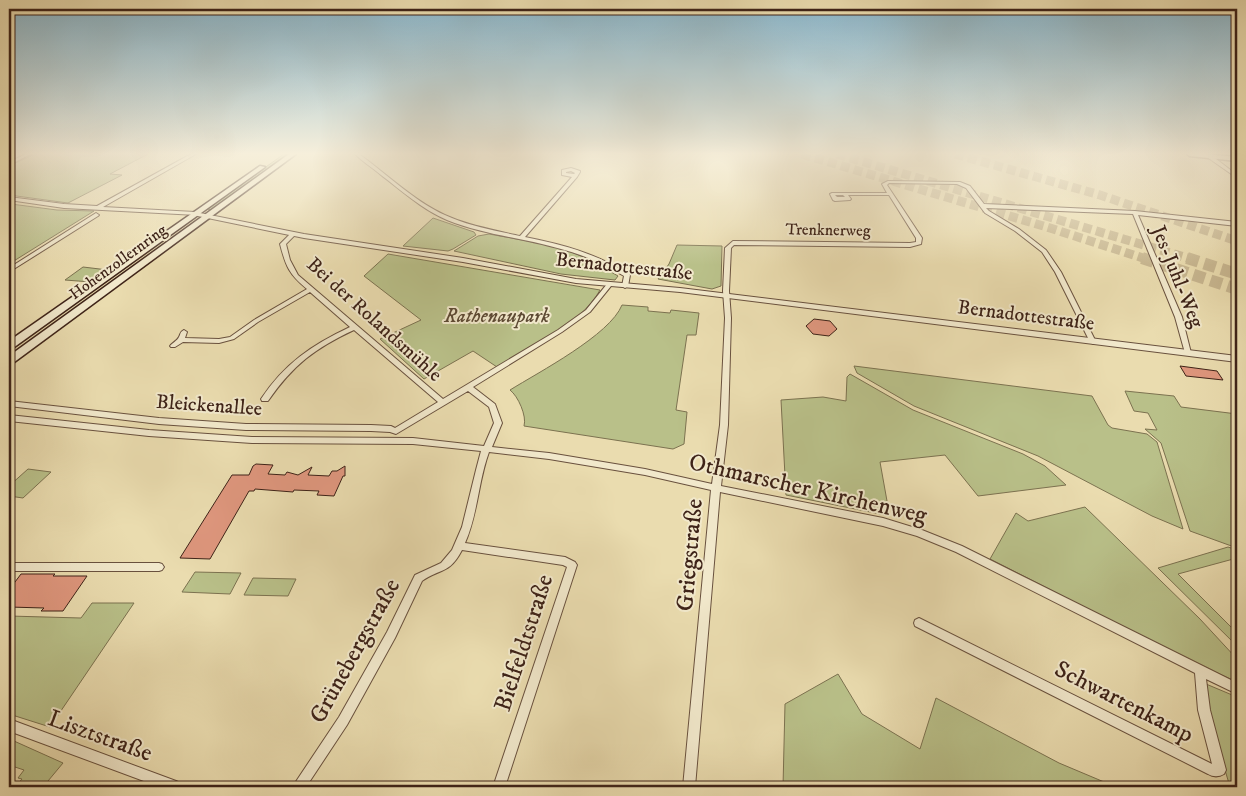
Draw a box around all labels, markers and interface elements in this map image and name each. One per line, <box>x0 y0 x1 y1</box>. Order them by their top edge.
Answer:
street label: Trenknerweg <box>785 219 871 241</box>
street label: Hohenzollernring <box>65 220 171 304</box>
street label: Jes-Juhl-Weg <box>1144 220 1209 332</box>
street label: Bernadottestraße <box>554 247 694 287</box>
street label: Bei der Rolandsmühle <box>301 252 447 388</box>
street label: Bernadottestraße <box>956 295 1096 337</box>
park label: Rathenaupark <box>443 304 550 329</box>
street label: Bleickenallee <box>155 390 263 422</box>
street label: Othmarscher Kirchenweg <box>686 447 930 531</box>
street label: Griegstraße <box>670 497 710 612</box>
street label: Bielfeldtstraße <box>488 571 560 715</box>
street label: Grünebergstraße <box>303 573 407 729</box>
street label: Schwartenkamp <box>1049 654 1199 750</box>
street label: Lisztstraße <box>44 703 156 769</box>

